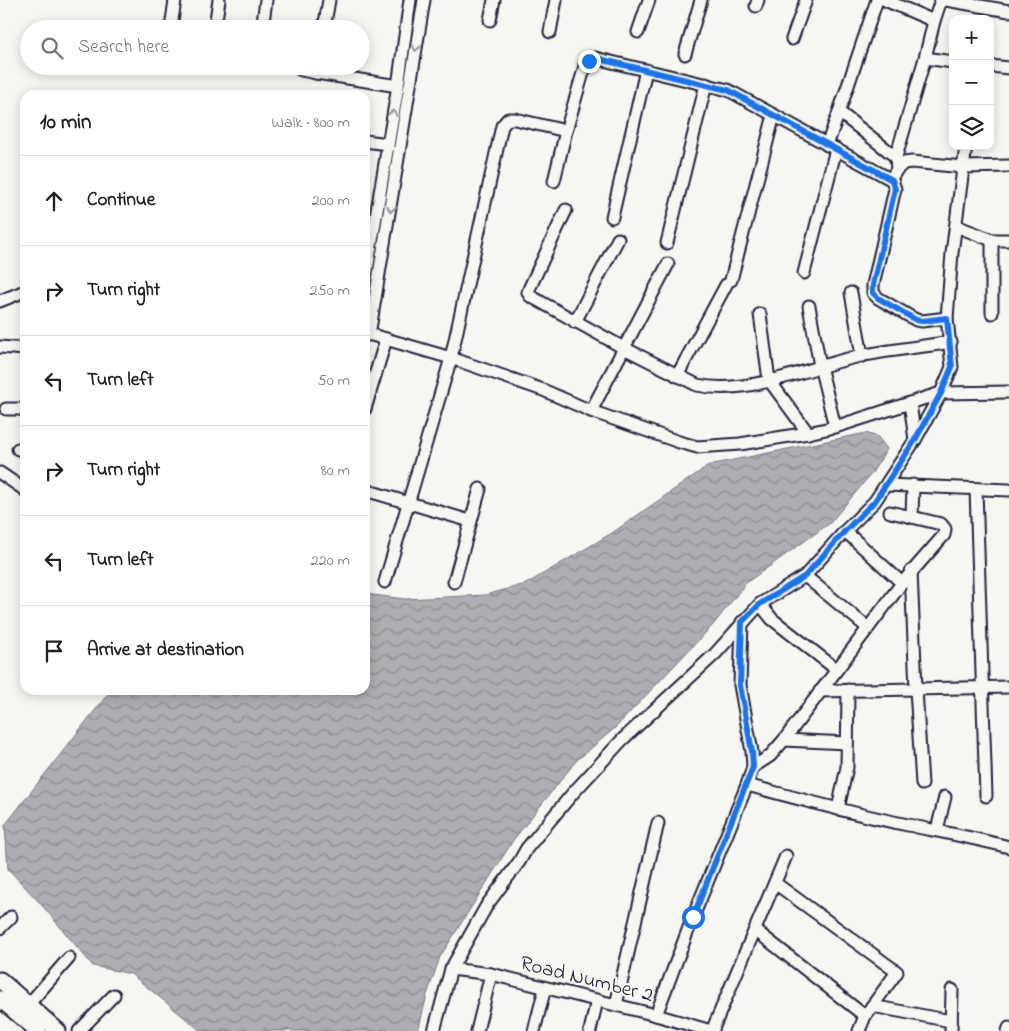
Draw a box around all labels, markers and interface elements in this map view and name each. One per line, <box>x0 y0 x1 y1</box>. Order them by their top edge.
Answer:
map controls <box>949 15 994 150</box>
button: + <box>949 15 994 60</box>
search box <box>20 20 370 75</box>
icon: search <box>38 34 66 62</box>
text: Search here <box>78 34 169 61</box>
one-way arrow <box>411 44 421 52</box>
route end <box>578 50 601 73</box>
button: − <box>949 60 994 105</box>
button: layers <box>949 105 994 150</box>
text: 10 min <box>40 108 91 138</box>
one-way arrow <box>387 109 398 118</box>
text: Walk · 800 m <box>272 111 350 135</box>
icon: ahead <box>40 187 68 215</box>
text: Continue <box>87 187 155 214</box>
text: 200 m <box>312 189 350 213</box>
one-way arrow <box>386 204 396 213</box>
icon: right <box>40 277 68 305</box>
text: Turn right <box>87 277 160 304</box>
text: 250 m <box>310 279 350 303</box>
icon: left <box>40 367 68 395</box>
text: Turn left <box>87 367 154 394</box>
text: 50 m <box>318 369 350 393</box>
icon: right <box>40 457 68 485</box>
text: Turn right <box>87 457 160 484</box>
text: 80 m <box>321 459 350 483</box>
icon: left <box>40 547 68 575</box>
text: Turn left <box>87 547 154 574</box>
text: 220 m <box>311 549 350 573</box>
icon: arrive <box>40 637 68 665</box>
text: Arrive at destination <box>87 637 244 664</box>
route start <box>682 906 705 929</box>
street label: Road Number 2 <box>517 949 656 1011</box>

